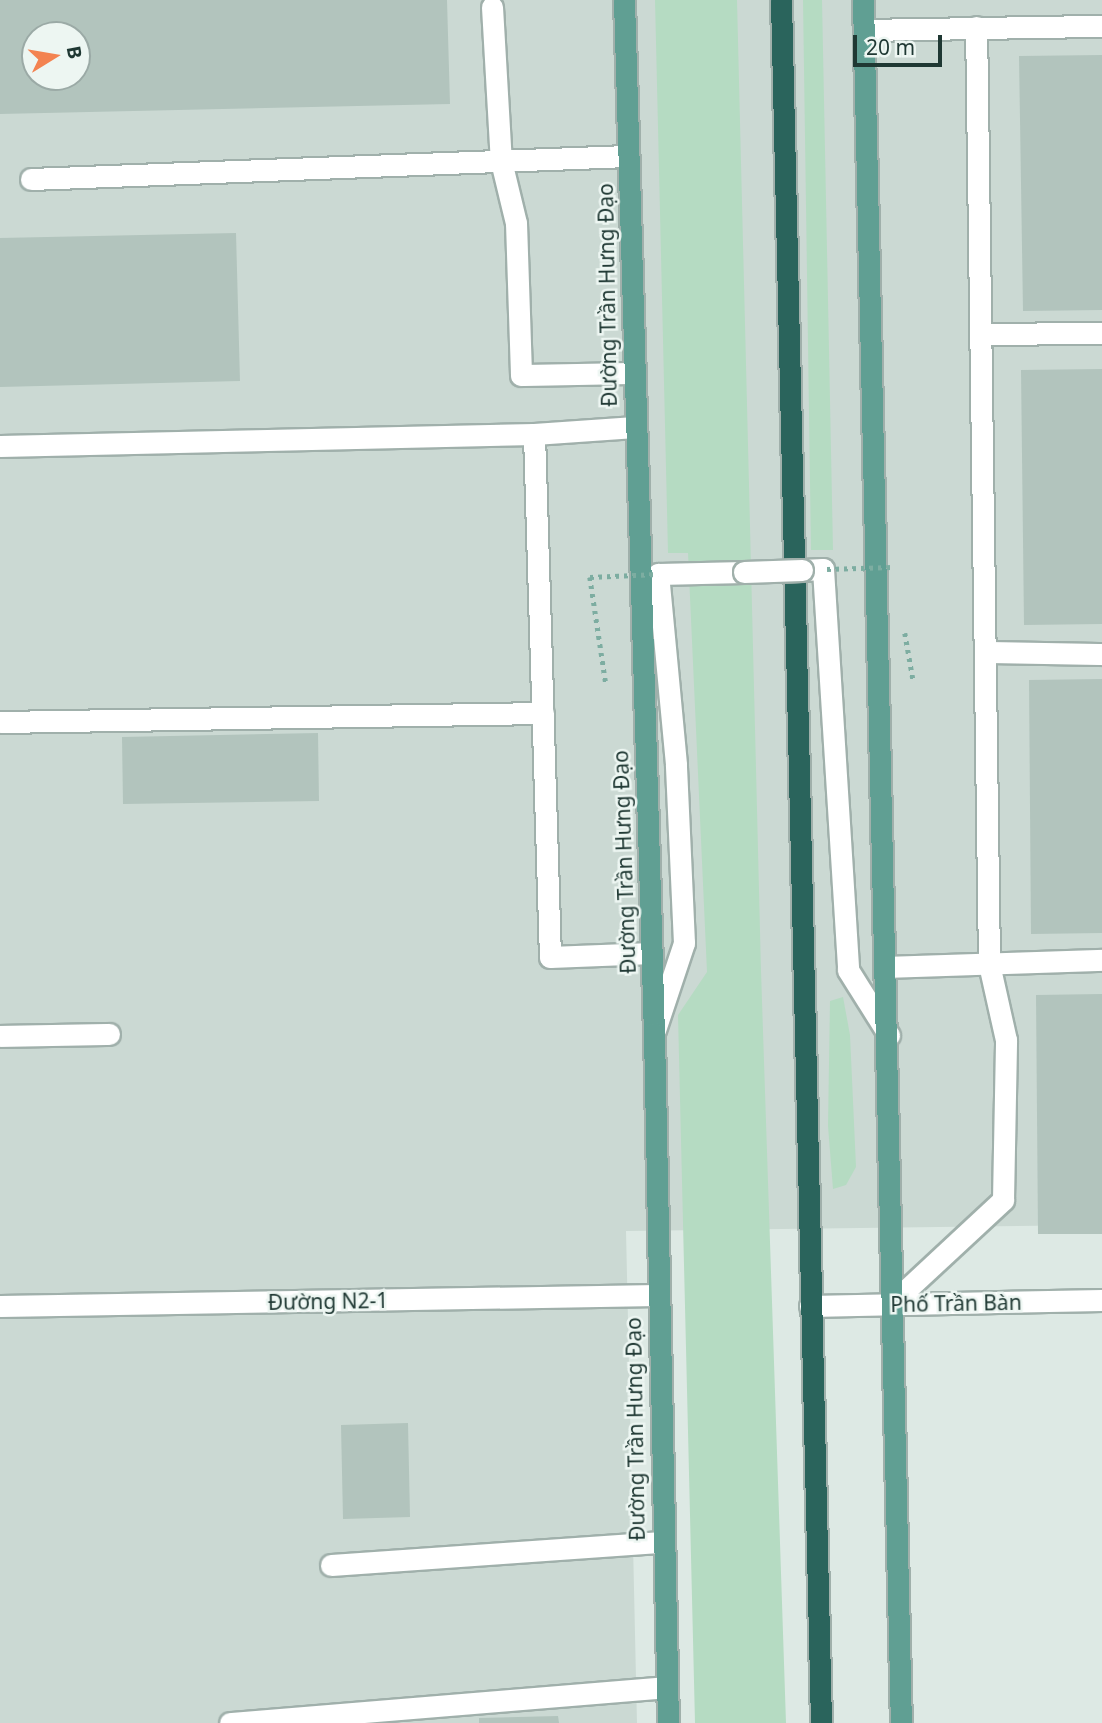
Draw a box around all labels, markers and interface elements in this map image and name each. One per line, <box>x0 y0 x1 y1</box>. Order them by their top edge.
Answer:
north arrow <box>21 21 91 91</box>
scale bar <box>857 21 946 65</box>
text: 20 m <box>866 33 915 61</box>
text: B <box>61 44 89 61</box>
street label: Đường Trần Hưng Đạo <box>592 183 622 407</box>
street label: Đường Trần Hưng Đạo <box>608 750 640 974</box>
street label: Đường N2-1 <box>268 1287 388 1315</box>
street label: Phố Trần Bàn <box>890 1289 1022 1317</box>
street label: Đường Trần Hưng Đạo <box>620 1317 650 1541</box>

